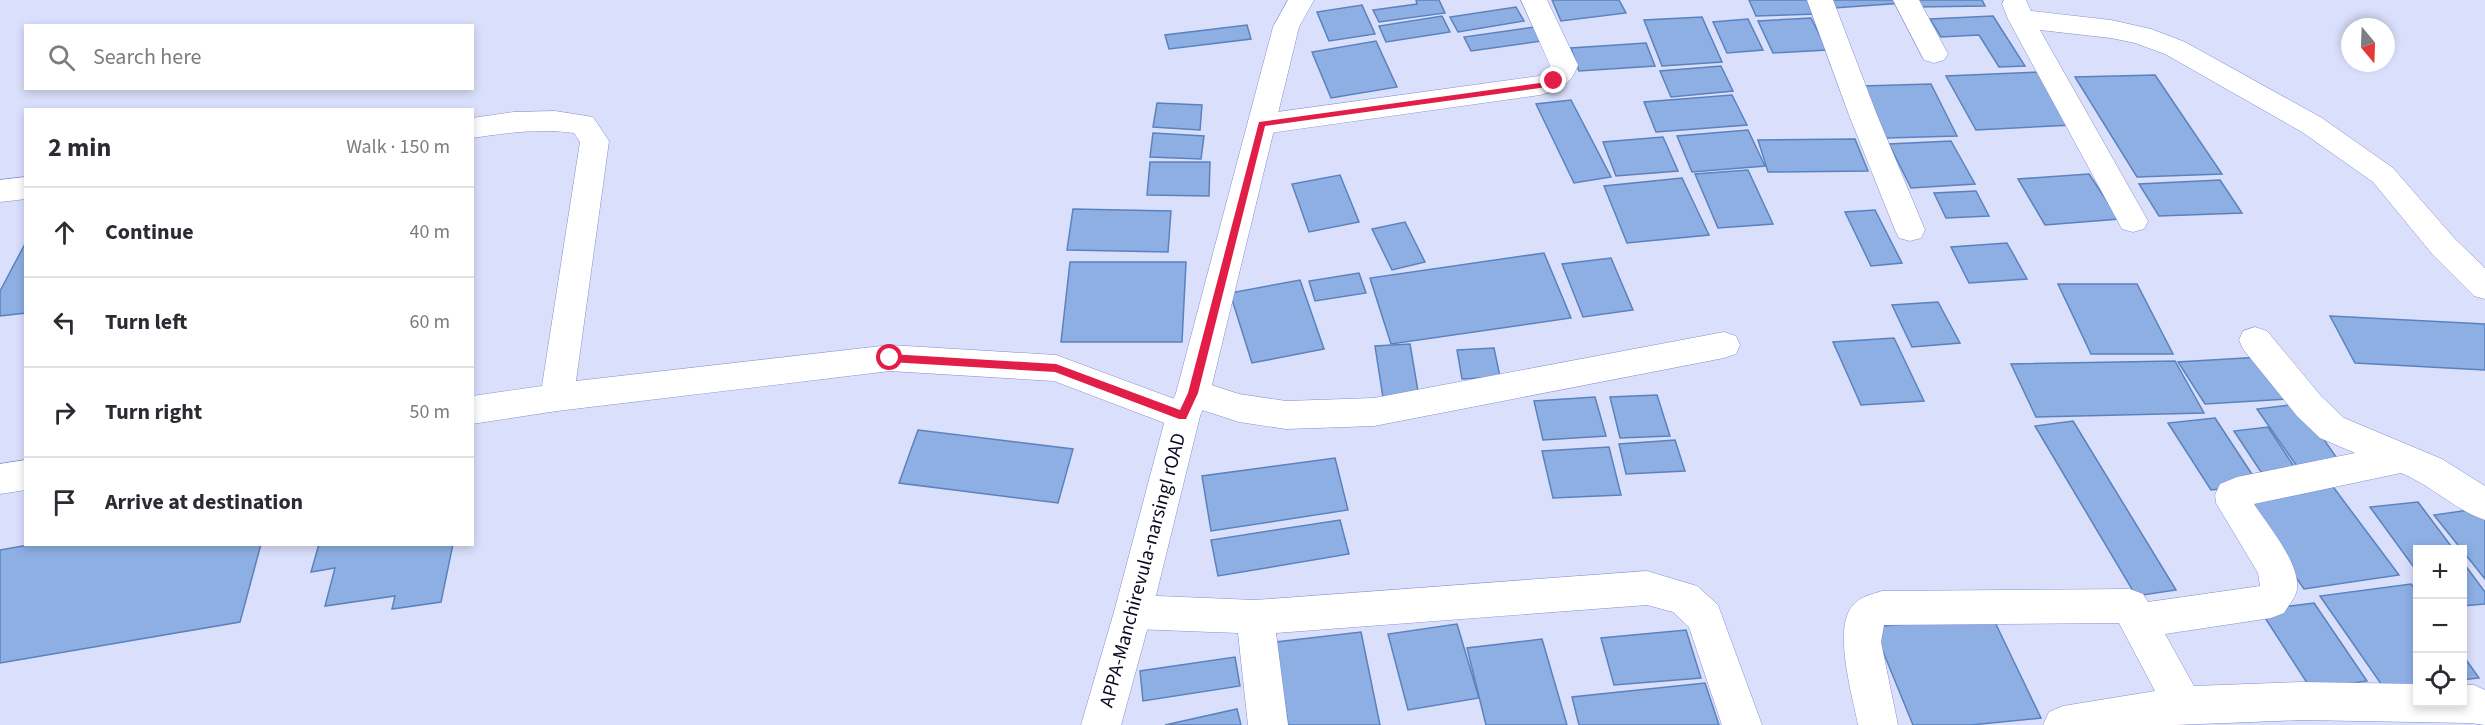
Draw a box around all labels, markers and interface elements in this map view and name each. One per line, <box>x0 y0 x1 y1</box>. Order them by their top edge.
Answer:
north arrow <box>2341 18 2395 72</box>
search box <box>24 24 474 90</box>
icon: search <box>45 41 78 74</box>
text: Search here <box>93 41 201 73</box>
route end <box>1540 67 1566 93</box>
text: 2 min <box>48 129 111 166</box>
text: Walk · 150 m <box>346 133 450 161</box>
icon: ahead <box>48 216 81 249</box>
text: Continue <box>105 216 194 248</box>
text: 40 m <box>410 218 450 246</box>
icon: left <box>48 306 81 339</box>
text: Turn left <box>105 306 187 338</box>
text: 60 m <box>410 308 450 336</box>
route start <box>876 344 902 370</box>
icon: right <box>48 396 81 429</box>
text: Turn right <box>105 396 202 428</box>
text: 50 m <box>410 398 450 426</box>
street label: APPA-Manchirevula-narsingI rOAD <box>1093 430 1193 711</box>
icon: arrive <box>48 486 81 519</box>
text: Arrive at destination <box>105 486 303 518</box>
map controls <box>2413 545 2467 707</box>
button: + <box>2413 545 2467 599</box>
button: − <box>2413 599 2467 653</box>
button: locate <box>2413 653 2467 707</box>

